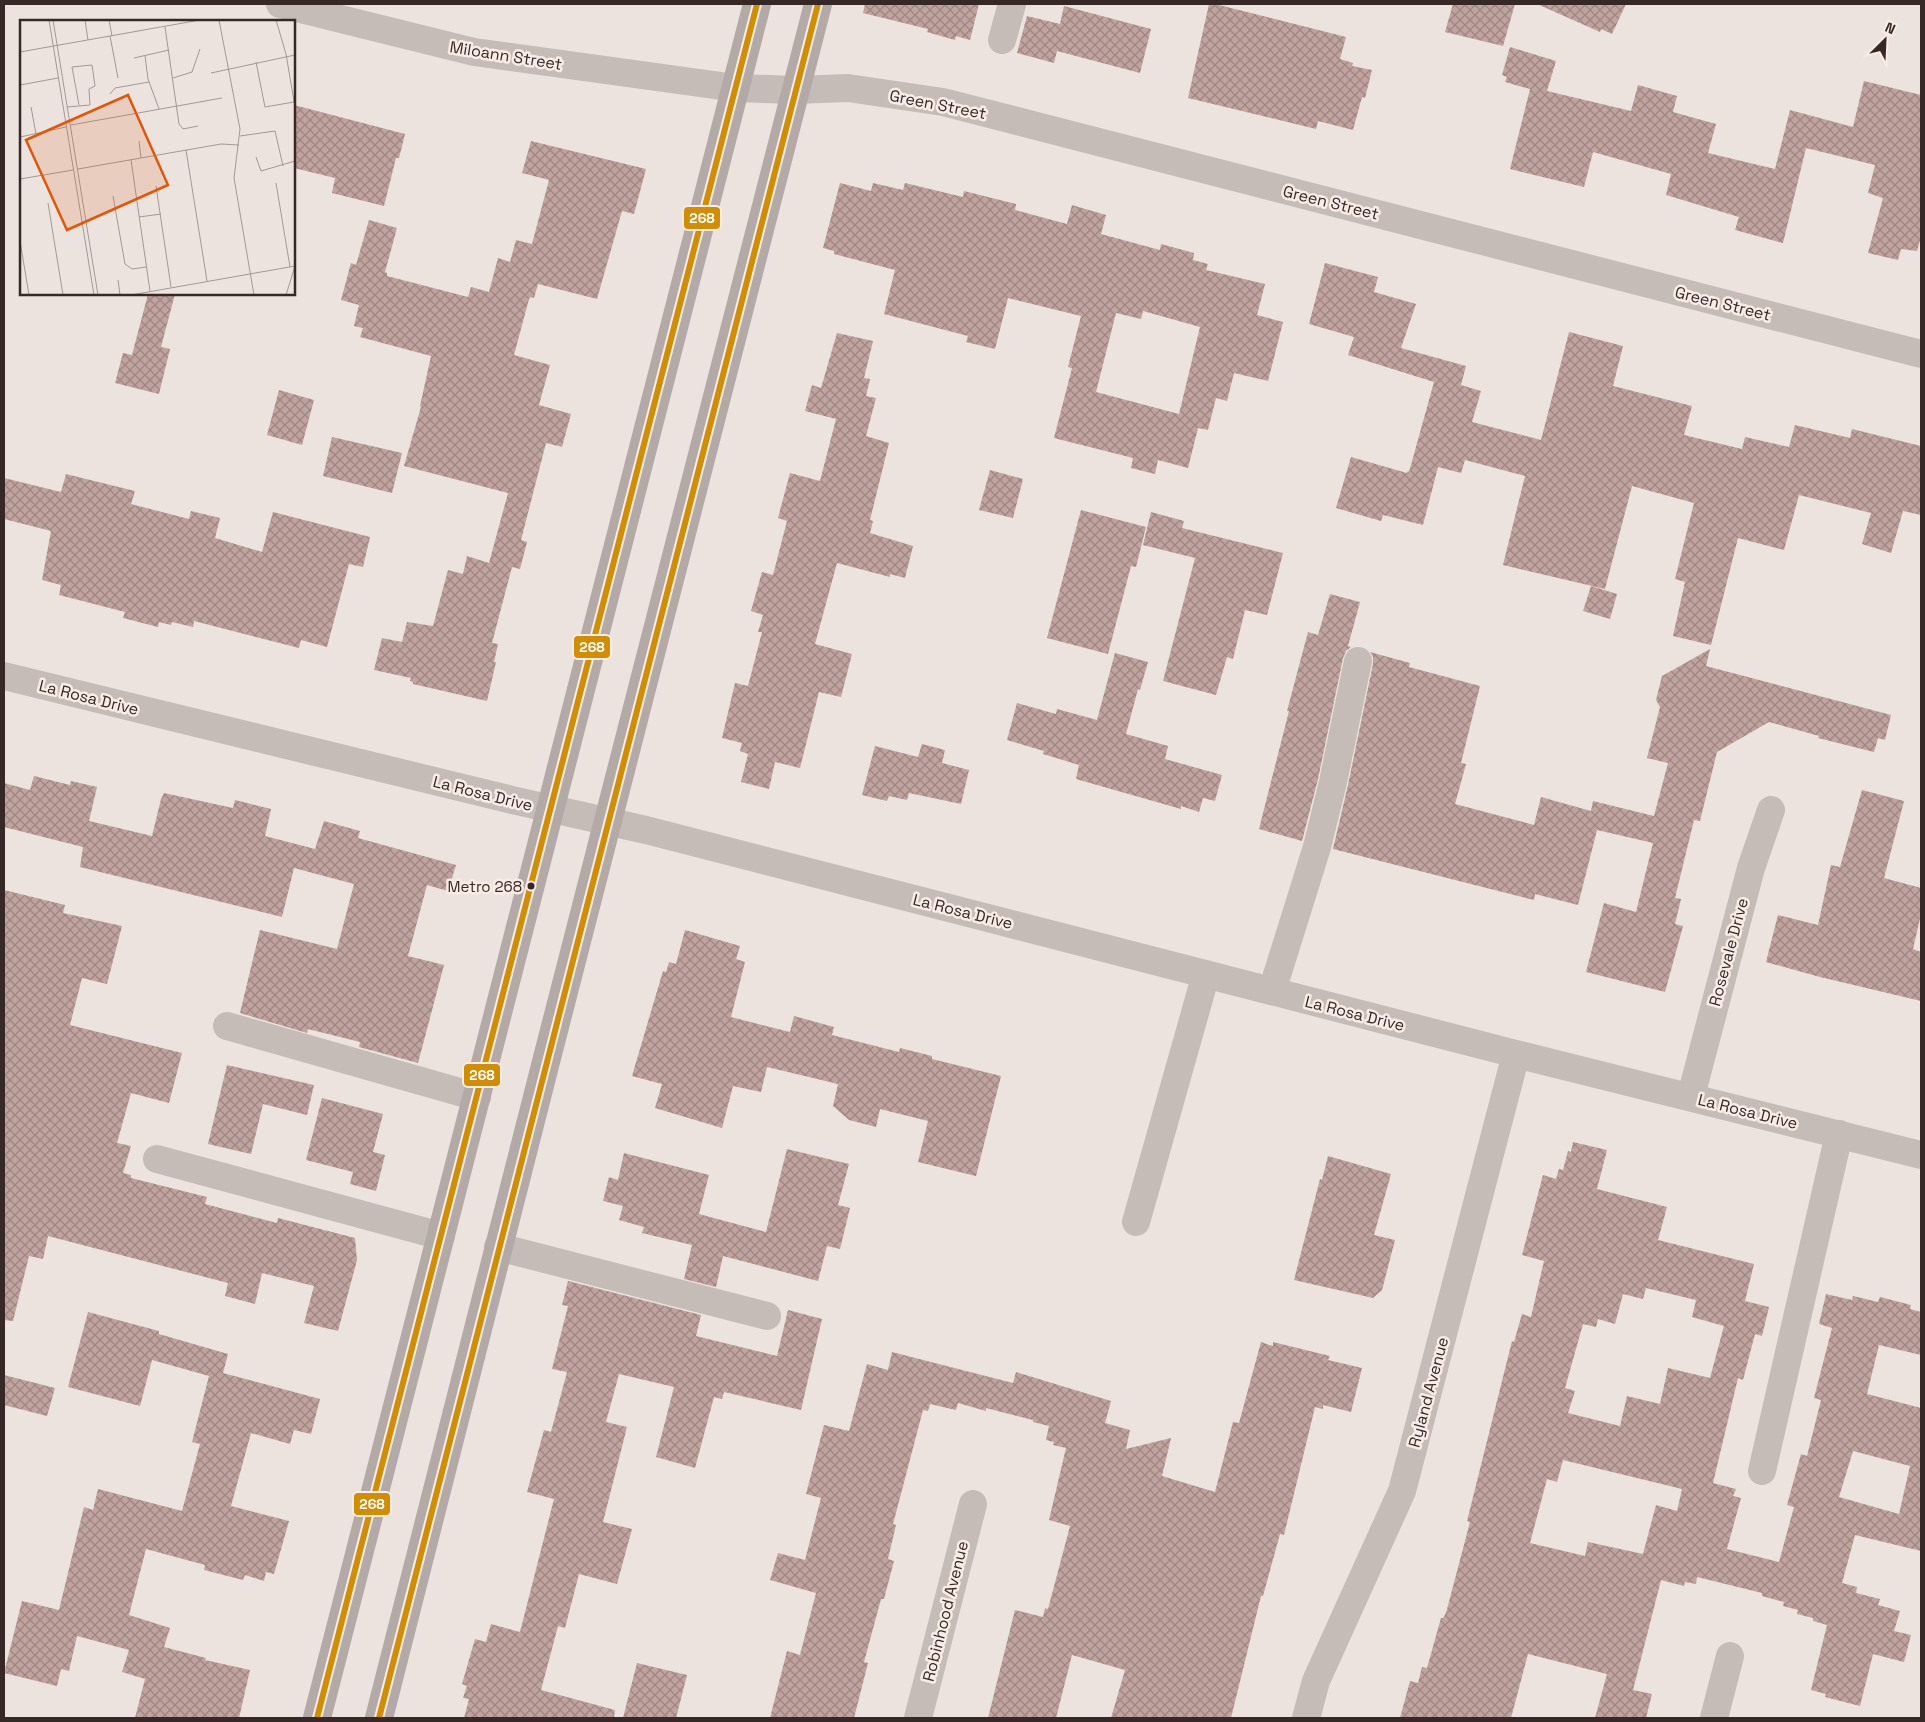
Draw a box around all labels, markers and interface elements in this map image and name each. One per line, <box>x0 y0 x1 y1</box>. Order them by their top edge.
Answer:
north arrow <box>1860 15 1910 65</box>
text: N <box>1882 18 1898 38</box>
inset map <box>20 20 295 295</box>
street label: Miloann Street <box>448 36 564 75</box>
street label: Green Street <box>888 85 988 124</box>
street label: Green Street <box>1281 180 1381 225</box>
line badge: 268 <box>683 206 721 230</box>
text: 268 <box>689 209 715 227</box>
street label: Green Street <box>1673 281 1773 326</box>
line badge: 268 <box>573 635 611 659</box>
text: 268 <box>579 638 605 656</box>
street label: La Rosa Drive <box>37 675 141 720</box>
street label: La Rosa Drive <box>431 771 535 816</box>
place label: Metro 268 <box>447 877 522 896</box>
marker: Metro 268 <box>526 881 536 891</box>
street label: La Rosa Drive <box>911 889 1015 934</box>
street label: Rosevale Drive <box>1704 896 1753 1008</box>
street label: La Rosa Drive <box>1303 991 1407 1036</box>
line badge: 268 <box>463 1063 501 1087</box>
text: 268 <box>469 1066 495 1084</box>
street label: La Rosa Drive <box>1696 1089 1800 1134</box>
street label: Ryland Avenue <box>1404 1335 1453 1450</box>
line badge: 268 <box>353 1492 391 1516</box>
text: 268 <box>359 1495 385 1513</box>
street label: Robinhood Avenue <box>918 1539 973 1684</box>

